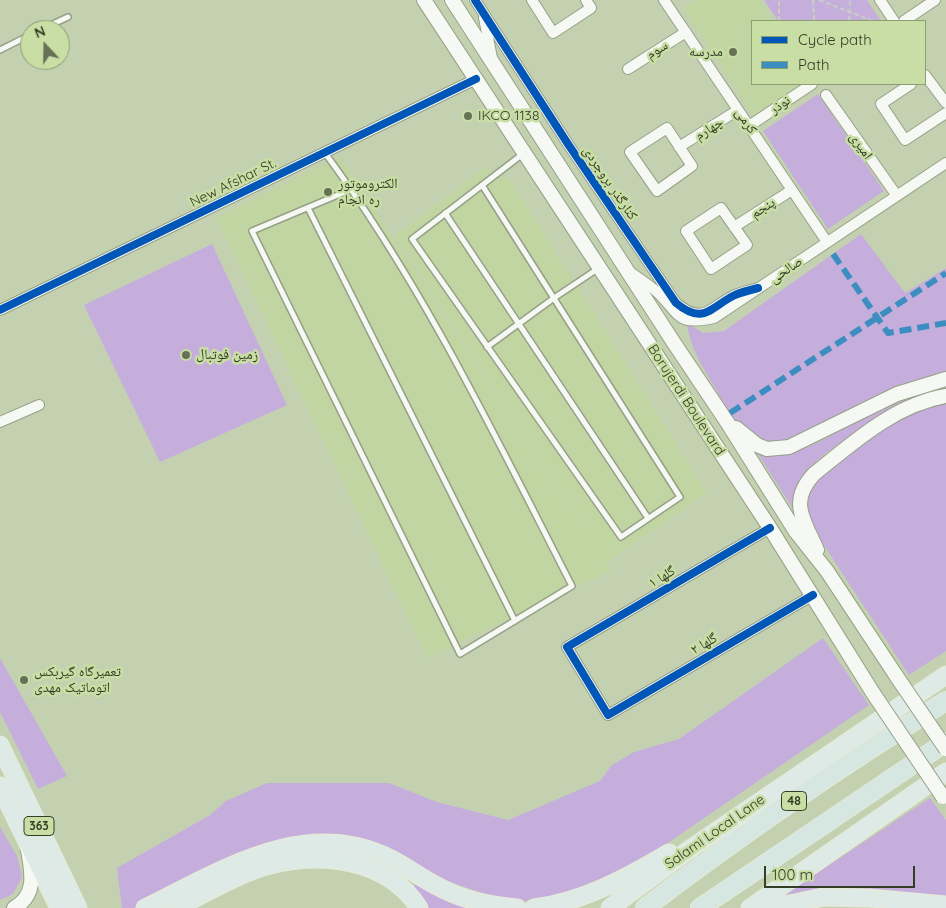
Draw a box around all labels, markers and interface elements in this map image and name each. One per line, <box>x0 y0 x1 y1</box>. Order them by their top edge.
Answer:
north arrow <box>20 20 70 70</box>
legend <box>751 20 926 85</box>
text: N <box>32 22 48 42</box>
text: Cycle path <box>798 30 872 49</box>
street label: سوم <box>643 37 671 63</box>
place label: مدرسه <box>689 44 723 60</box>
marker: مدرسه <box>727 46 739 58</box>
text: Path <box>798 55 830 74</box>
street label: نوذر <box>766 92 794 118</box>
street label: کرمی <box>731 105 761 137</box>
place label: IKCO 1138 <box>478 108 539 124</box>
marker: IKCO 1138 <box>462 110 474 122</box>
street label: چهارم <box>692 114 726 144</box>
street label: امیری <box>846 129 876 163</box>
street label: کنارگذر بروجردی <box>579 143 641 223</box>
street label: New Afshar St. <box>187 155 279 211</box>
place label: الکتروموتور ره انجام <box>338 176 398 208</box>
marker: الکتروموتور ره انجام <box>322 186 334 198</box>
street label: پنجم <box>748 194 778 222</box>
street label: صالحی <box>766 253 806 287</box>
street label: Borujerdi Boulevard <box>644 341 728 459</box>
place label: زمین فوتبال <box>196 347 258 363</box>
marker: زمین فوتبال <box>180 349 192 361</box>
street label: گلها ۱ <box>646 563 678 591</box>
street label: گلها ۲ <box>688 630 720 658</box>
place label: تعمیرگاه گیربکس اتوماتیک مهدی <box>34 664 121 696</box>
marker: تعمیرگاه گیربکس اتوماتیک مهدی <box>18 674 30 686</box>
street label: Salami Local Lane <box>662 791 768 873</box>
road number: 48 <box>782 791 806 810</box>
road number: 363 <box>24 816 54 836</box>
scale bar <box>766 856 917 888</box>
text: 100 m <box>772 865 813 884</box>

